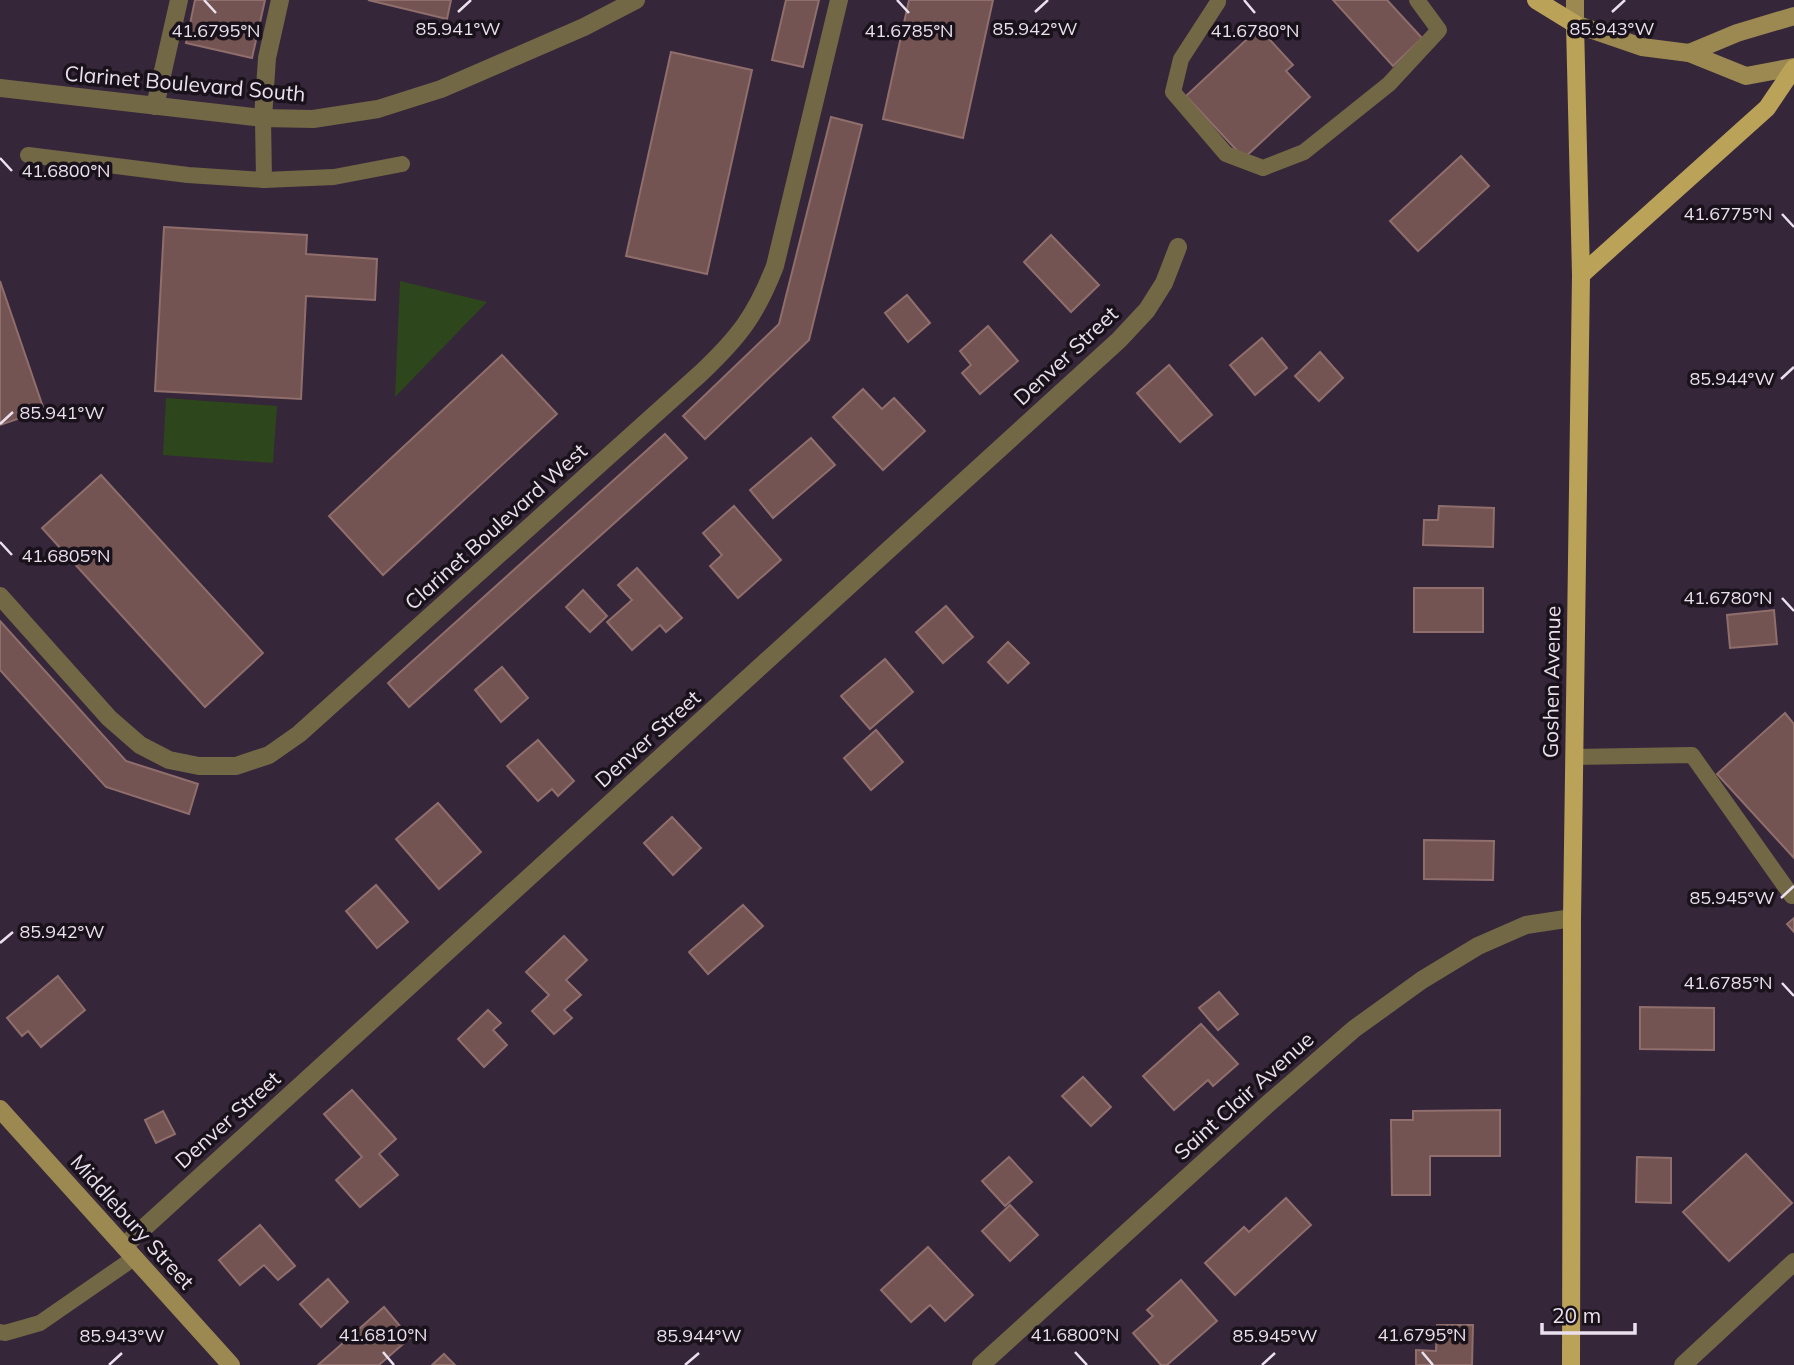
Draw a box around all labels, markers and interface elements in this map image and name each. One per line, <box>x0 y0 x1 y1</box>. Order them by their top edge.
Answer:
text: 85.941°W <box>415 17 501 40</box>
text: 85.942°W <box>992 17 1078 40</box>
text: 85.943°W <box>1569 17 1655 40</box>
text: 41.6795°N <box>171 19 261 42</box>
text: 41.6785°N <box>864 19 954 42</box>
text: 41.6780°N <box>1210 19 1300 42</box>
street label: Clarinet Boulevard South <box>64 60 307 106</box>
text: 41.6800°N <box>21 159 111 182</box>
text: 41.6775°N <box>1683 202 1773 225</box>
street label: Denver Street <box>1008 300 1123 410</box>
text: 85.944°W <box>1689 367 1775 390</box>
text: 85.941°W <box>19 401 105 424</box>
street label: Clarinet Boulevard West <box>399 438 592 615</box>
text: 41.6805°N <box>21 544 111 567</box>
text: 41.6780°N <box>1683 586 1773 609</box>
street label: Goshen Avenue <box>1537 606 1565 758</box>
street label: Denver Street <box>589 684 705 792</box>
text: 85.945°W <box>1689 886 1775 909</box>
text: 85.942°W <box>19 920 105 943</box>
text: 41.6785°N <box>1683 971 1773 994</box>
street label: Saint Clair Avenue <box>1168 1026 1319 1165</box>
street label: Denver Street <box>169 1065 285 1173</box>
street label: Middlebury Street <box>65 1149 200 1294</box>
scale bar <box>1542 1292 1635 1336</box>
text: 20 m <box>1552 1302 1601 1328</box>
text: 41.6810°N <box>338 1323 428 1346</box>
text: 41.6800°N <box>1030 1323 1120 1346</box>
text: 41.6795°N <box>1377 1323 1467 1346</box>
text: 85.943°W <box>79 1324 165 1347</box>
text: 85.944°W <box>656 1324 742 1347</box>
text: 85.945°W <box>1232 1324 1318 1347</box>

